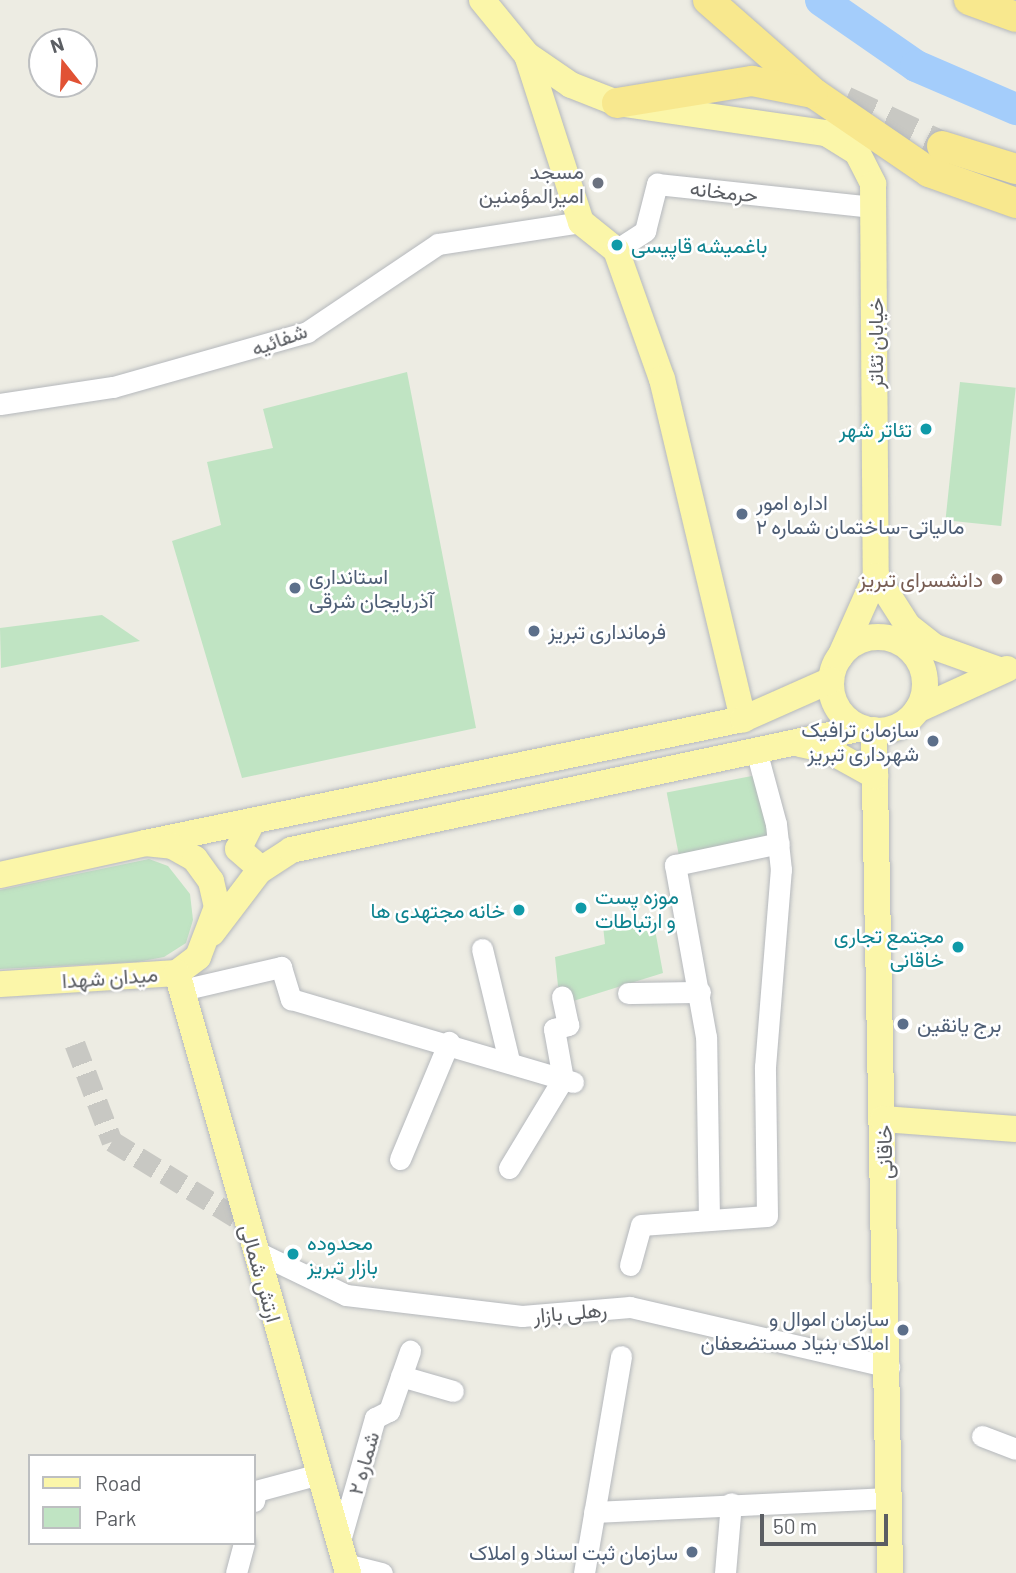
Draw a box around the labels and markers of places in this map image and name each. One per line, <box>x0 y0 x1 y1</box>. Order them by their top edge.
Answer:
place label: مسجد امیرالمؤمنین <box>479 158 584 208</box>
marker: مسجد امیرالمؤمنین <box>590 175 606 191</box>
place label: باغمیشه قاپیسی <box>631 232 767 258</box>
marker: باغمیشه قاپیسی <box>609 237 625 253</box>
place label: تئاتر شهر <box>839 416 912 442</box>
marker: تئاتر شهر <box>918 421 934 437</box>
place label: اداره امور مالیاتی-ساختمان شماره ۲ <box>756 489 964 539</box>
marker: اداره امور مالیاتی-ساختمان شماره ۲ <box>734 506 750 522</box>
place label: استانداری آذربایجان شرقی <box>309 563 434 613</box>
place label: دانشسرای تبریز <box>859 566 983 592</box>
marker: دانشسرای تبریز <box>989 571 1005 587</box>
marker: استانداری آذربایجان شرقی <box>287 580 303 596</box>
place label: فرمانداری تبریز <box>548 618 666 644</box>
marker: فرمانداری تبریز <box>526 623 542 639</box>
place label: سازمان ترافیک شهرداری تبریز <box>801 716 919 766</box>
marker: سازمان ترافیک شهرداری تبریز <box>925 733 941 749</box>
place label: موزه پست و ارتباطات <box>595 883 679 933</box>
place label: خانه مجتهدی ها <box>371 897 505 923</box>
marker: موزه پست و ارتباطات <box>573 900 589 916</box>
marker: خانه مجتهدی ها <box>511 902 527 918</box>
place label: مجتمع تجاری خاقانی <box>834 922 944 972</box>
marker: مجتمع تجاری خاقانی <box>950 939 966 955</box>
place label: برج یانقین <box>917 1011 1002 1037</box>
marker: برج یانقین <box>895 1016 911 1032</box>
place label: محدوده بازار تبریز <box>307 1229 378 1279</box>
marker: محدوده بازار تبریز <box>285 1246 301 1262</box>
place label: سازمان اموال و املاک بنیاد مستضعفان <box>700 1305 889 1355</box>
marker: سازمان اموال و املاک بنیاد مستضعفان <box>895 1322 911 1338</box>
place label: سازمان ثبت اسناد و املاک <box>469 1539 678 1565</box>
marker: سازمان ثبت اسناد و املاک <box>684 1544 700 1560</box>

